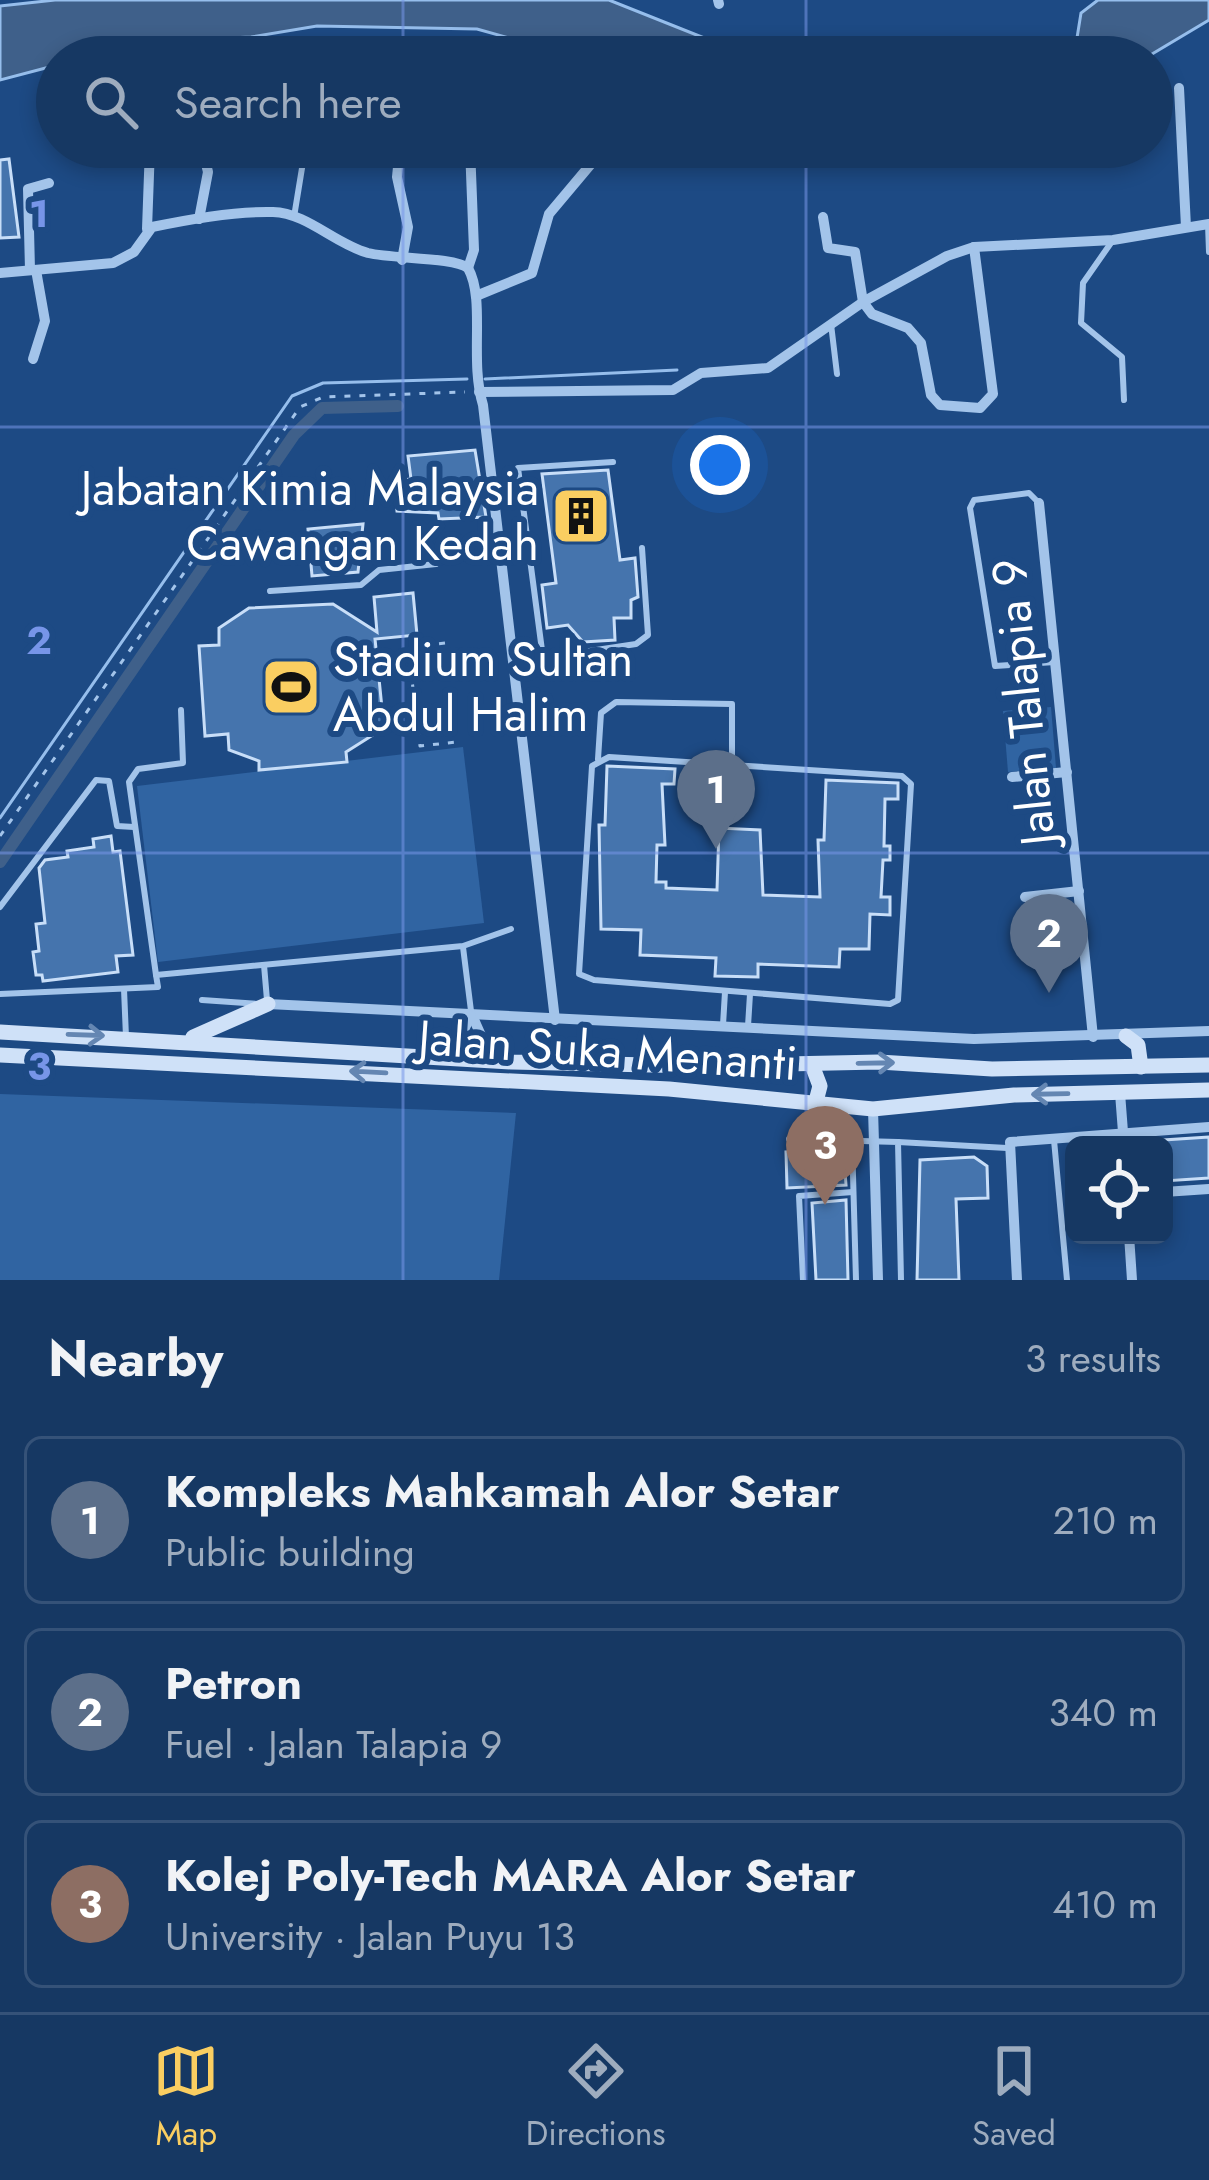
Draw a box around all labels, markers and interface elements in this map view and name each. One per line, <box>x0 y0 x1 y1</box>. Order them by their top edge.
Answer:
search box <box>36 36 1173 168</box>
icon: search <box>78 69 144 135</box>
text: Search here <box>174 70 402 135</box>
text: 1 <box>29 185 49 242</box>
your location <box>690 435 750 495</box>
place label: Jabatan Kimia Malaysia Cawangan Kedah <box>75 454 539 578</box>
building icon: Jabatan Kimia Malaysia Cawangan Kedah <box>550 485 612 547</box>
street label: Jalan Talapia 9 <box>974 555 1073 855</box>
text: 2 <box>26 612 52 669</box>
place label: Stadium Sultan Abdul Halim <box>333 625 633 749</box>
sports icon: Stadium Sultan Abdul Halim <box>260 656 322 718</box>
pin: 1 <box>677 750 755 849</box>
pin: 2 <box>1010 894 1088 993</box>
street label: Jalan Suka Menanti <box>410 1002 800 1098</box>
one-way arrow <box>66 1024 105 1047</box>
text: 3 <box>27 1038 51 1095</box>
one-way arrow <box>856 1051 895 1074</box>
one-way arrow <box>349 1060 388 1083</box>
one-way arrow <box>1031 1083 1070 1106</box>
pin: 3 <box>786 1106 864 1205</box>
map controls <box>1065 1136 1173 1244</box>
button: locate <box>1065 1136 1173 1244</box>
text: Nearby <box>48 1321 223 1395</box>
text: 3 results <box>1025 1330 1161 1387</box>
text: Kompleks Mahkamah Alor Setar <box>165 1459 839 1524</box>
text: 1 <box>80 1492 100 1549</box>
text: 210 m <box>1053 1492 1158 1549</box>
text: Public building <box>165 1524 415 1581</box>
text: Petron <box>165 1651 302 1716</box>
text: 2 <box>77 1684 103 1741</box>
text: 340 m <box>1048 1684 1158 1741</box>
text: Fuel · Jalan Talapia 9 <box>165 1716 502 1773</box>
text: Kolej Poly-Tech MARA Alor Setar <box>165 1843 856 1908</box>
text: 3 <box>78 1876 102 1933</box>
text: 410 m <box>1052 1876 1158 1933</box>
text: University · Jalan Puyu 13 <box>165 1908 575 1965</box>
tab: Map <box>153 2038 219 2157</box>
tab: Directions <box>526 2038 666 2157</box>
tab: Saved <box>972 2038 1056 2157</box>

